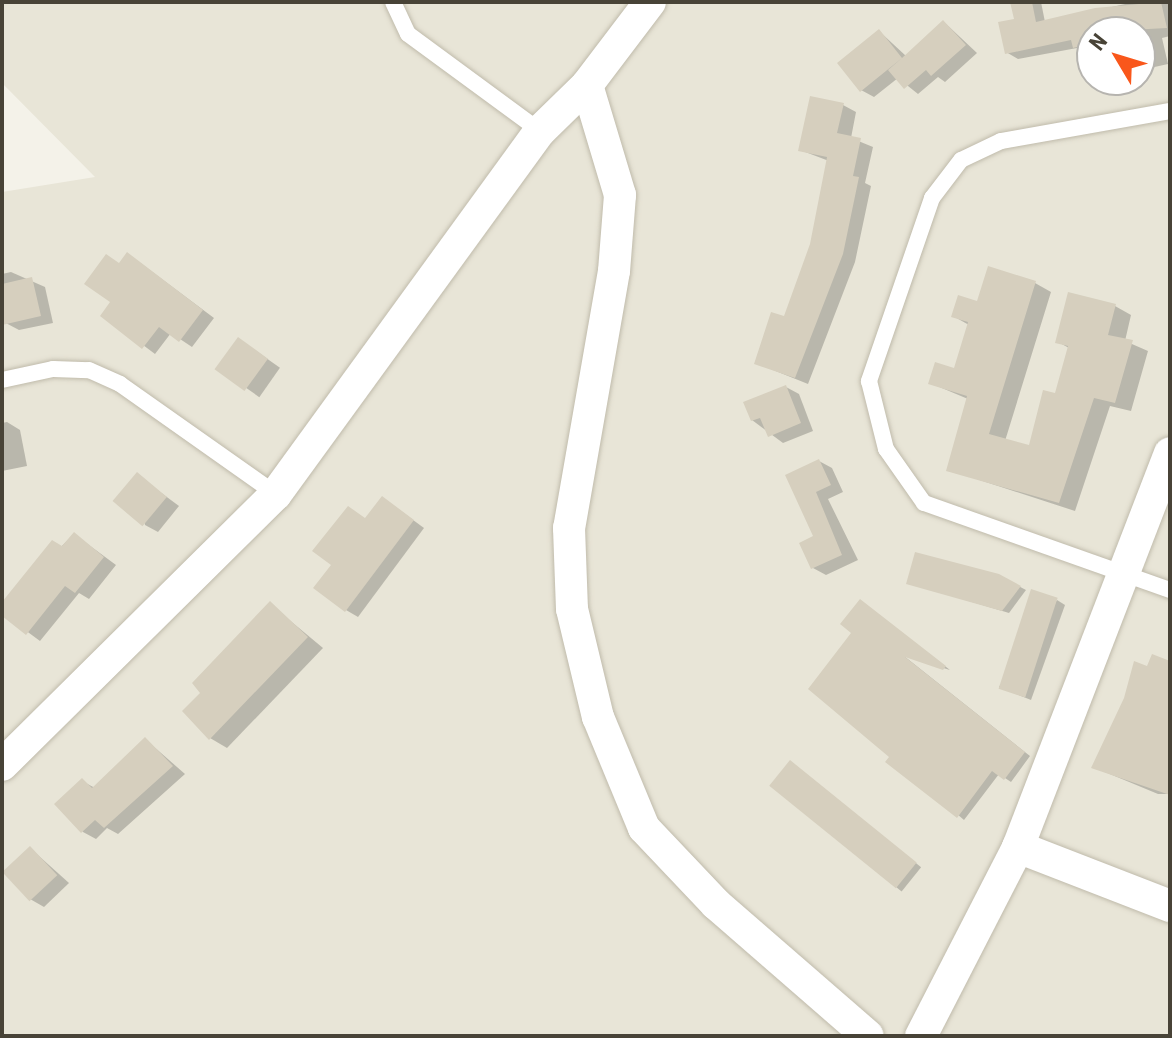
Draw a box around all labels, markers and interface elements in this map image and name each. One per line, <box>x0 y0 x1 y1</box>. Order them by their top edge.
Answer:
north arrow <box>1076 16 1156 96</box>
text: N <box>1084 29 1112 55</box>

